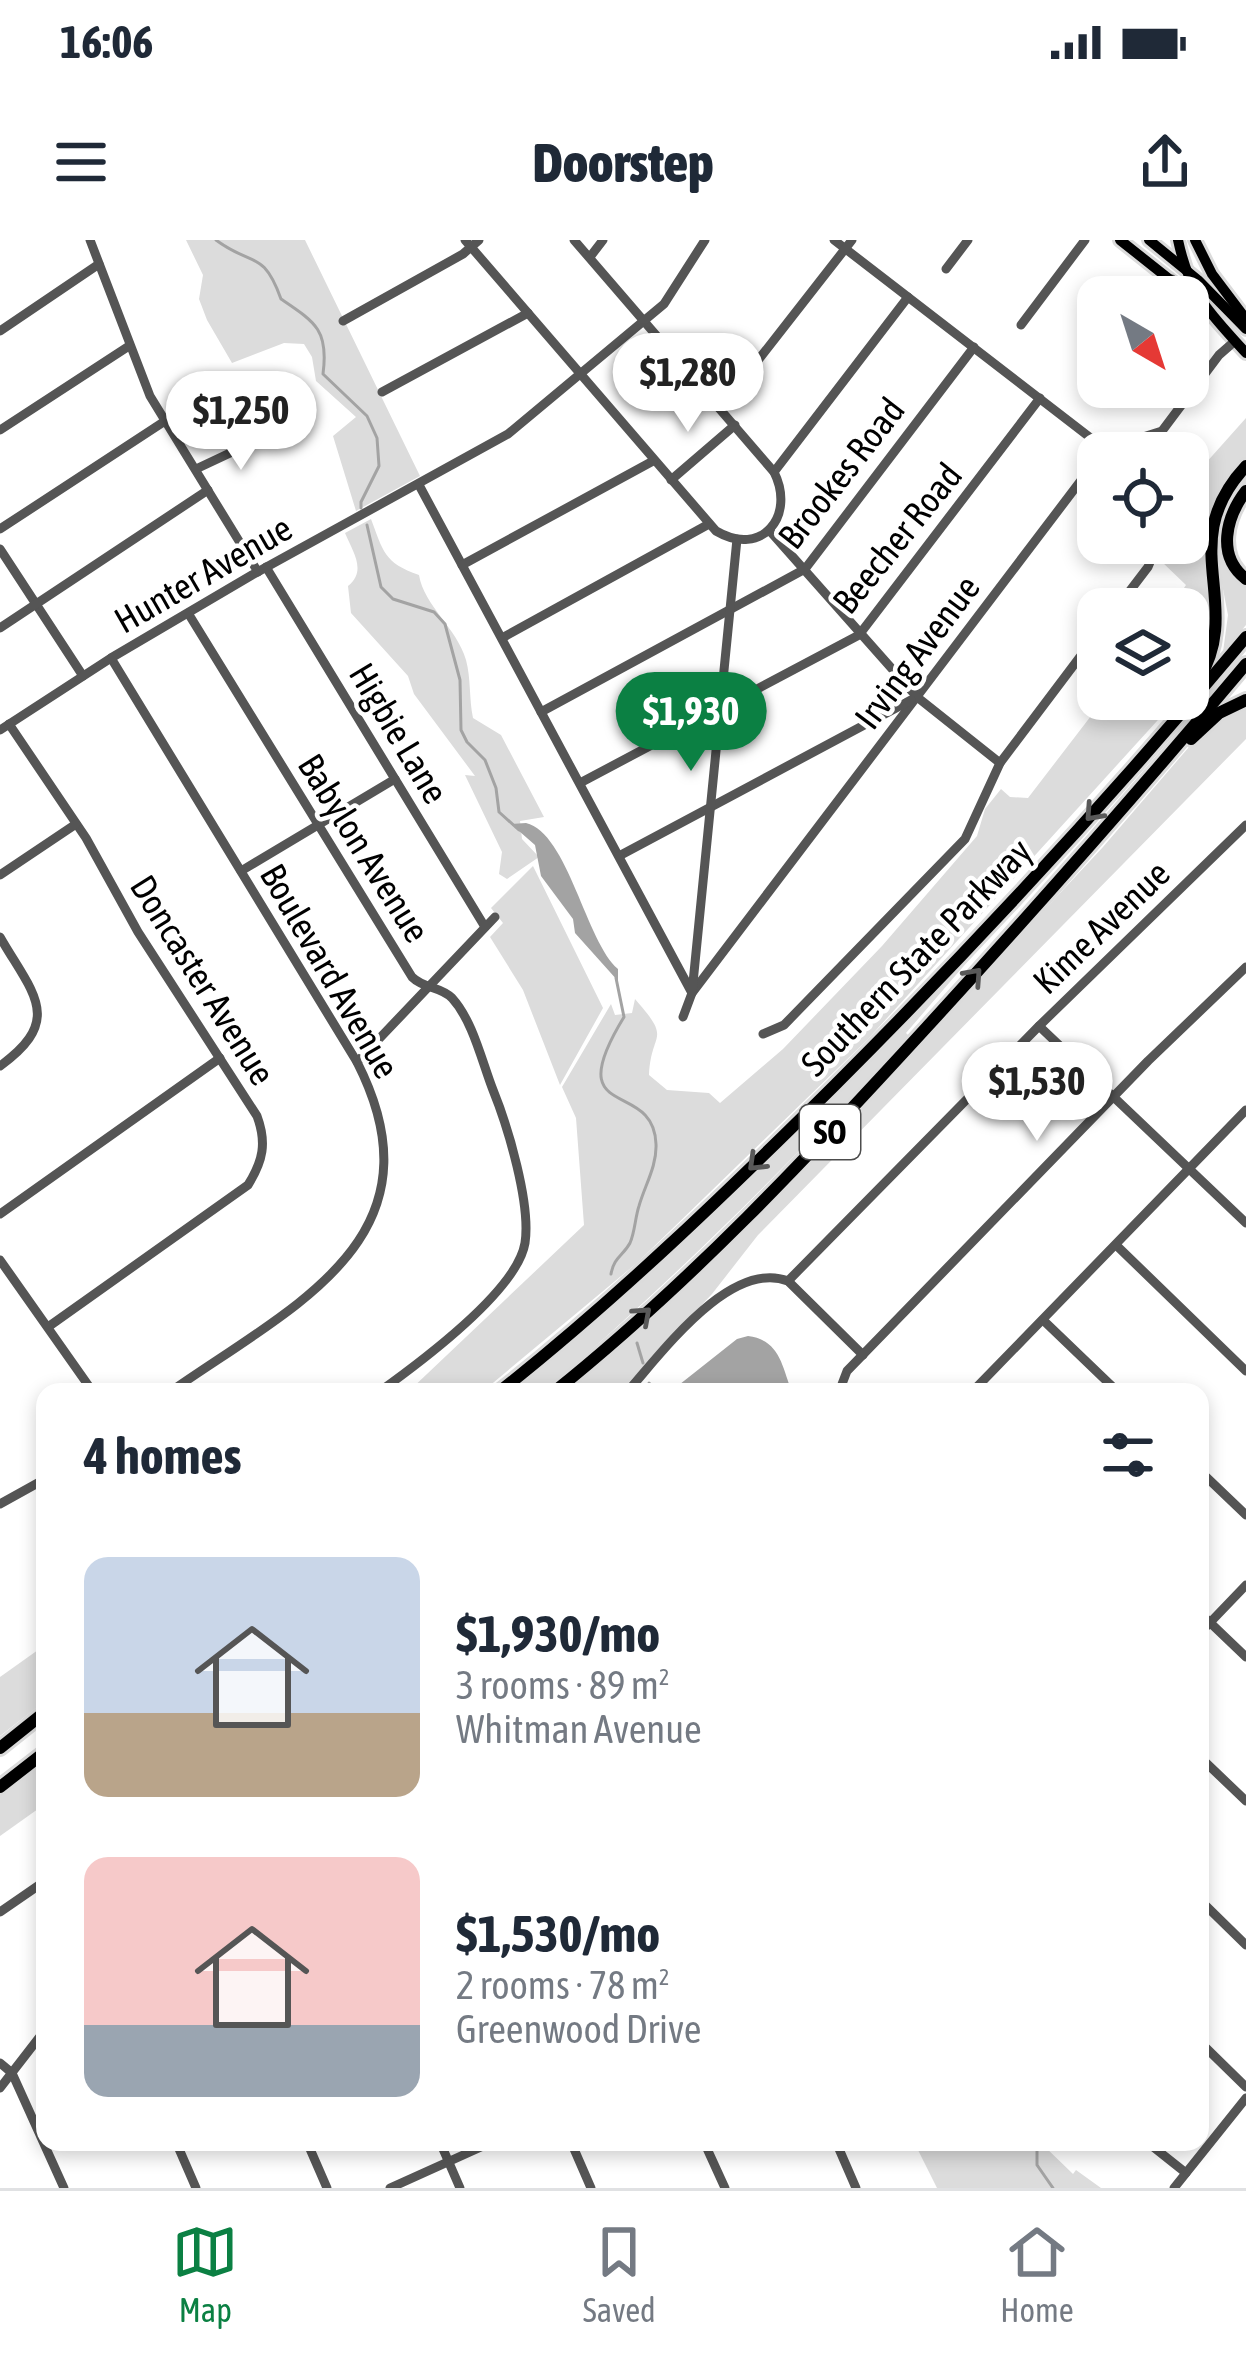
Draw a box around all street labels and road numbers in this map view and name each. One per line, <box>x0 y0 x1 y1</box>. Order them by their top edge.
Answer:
street label: Brookes Road <box>769 389 913 557</box>
street label: Beecher Road <box>824 455 970 621</box>
street label: Hunter Avenue <box>107 506 299 642</box>
street label: Irving Avenue <box>846 567 988 737</box>
street label: Higbie Lane <box>341 655 457 811</box>
street label: Babylon Avenue <box>290 746 438 950</box>
street label: Southern State Parkway <box>792 830 1040 1084</box>
street label: Kime Avenue <box>1024 852 1178 1002</box>
street label: Boulevard Avenue <box>252 857 408 1085</box>
street label: Doncaster Avenue <box>122 868 284 1092</box>
road number: SO <box>800 1105 860 1159</box>

